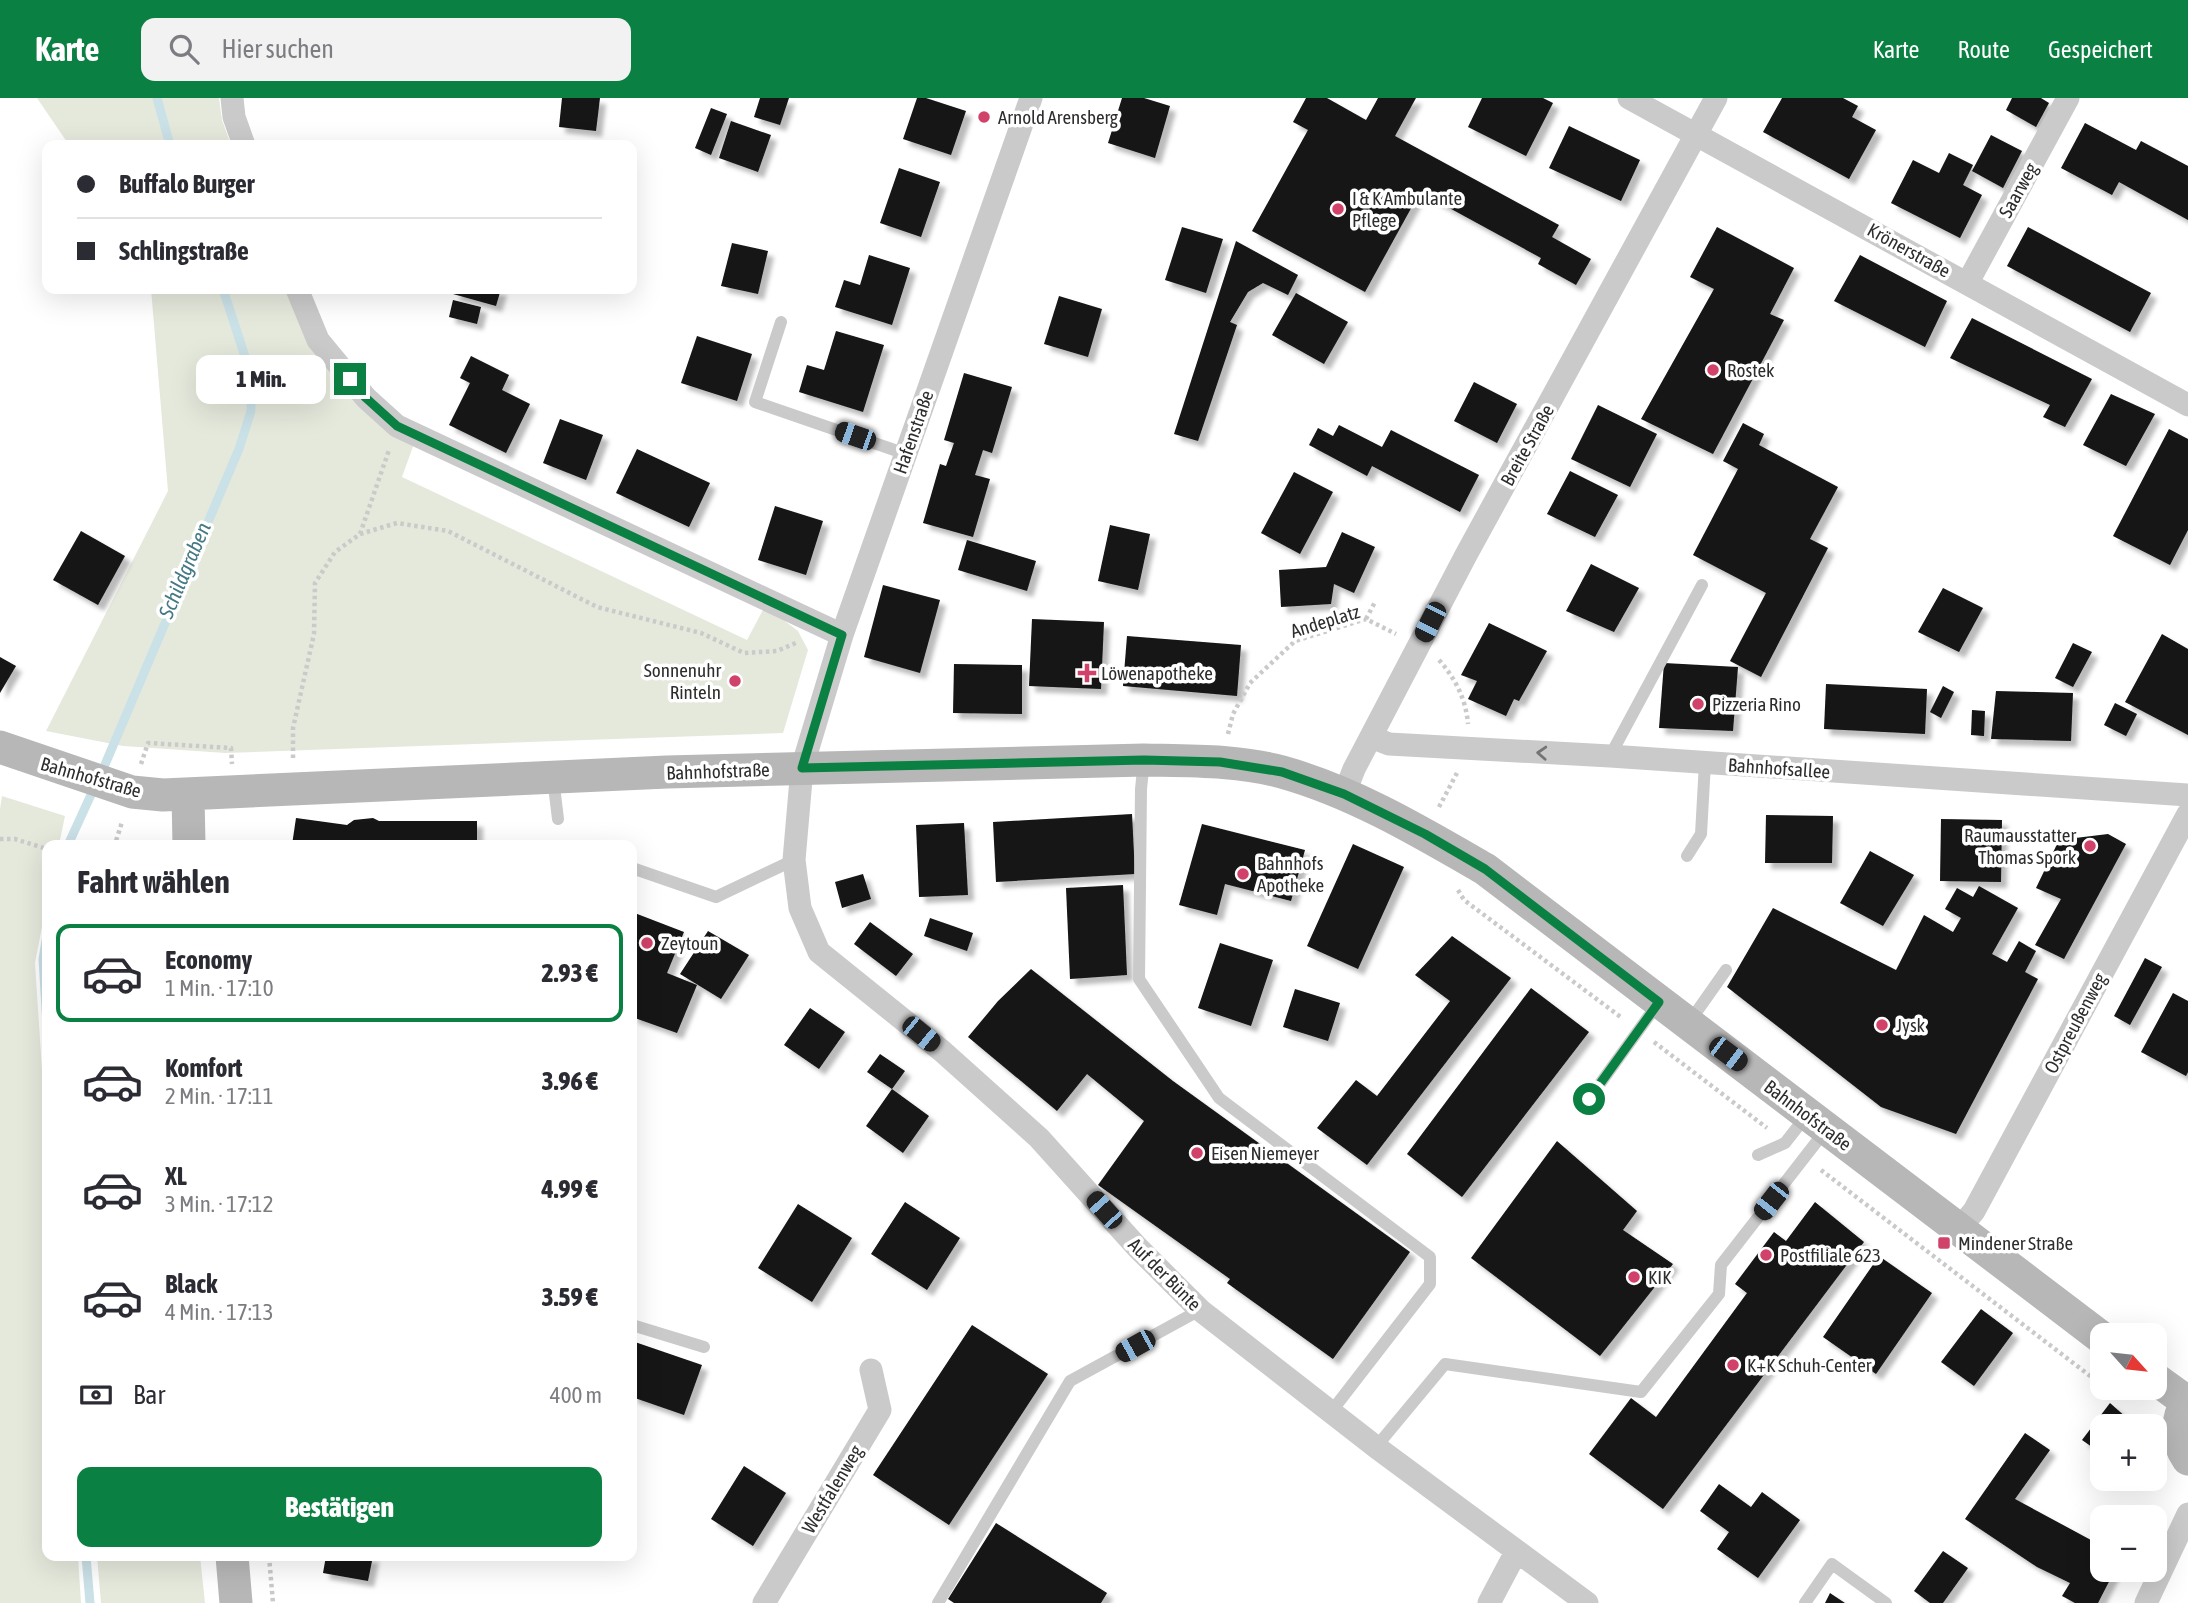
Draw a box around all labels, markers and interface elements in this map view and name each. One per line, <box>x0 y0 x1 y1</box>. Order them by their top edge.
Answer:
search box <box>141 18 631 81</box>
text: Karte <box>35 30 99 68</box>
icon: search <box>165 30 203 68</box>
text: Hier suchen <box>221 34 334 64</box>
text: Karte <box>1873 36 1919 63</box>
text: Route <box>1957 36 2010 63</box>
text: Gespeichert <box>2048 36 2153 63</box>
place label: Arnold Arensberg <box>998 106 1119 128</box>
marker: Arnold Arensberg <box>976 109 992 125</box>
street label: Saarweg <box>1994 158 2042 221</box>
text: Buffalo Burger <box>119 169 254 199</box>
place label: I & K Ambulante Pflege <box>1352 187 1462 231</box>
marker: I & K Ambulante Pflege <box>1330 201 1346 217</box>
street label: Krönerstraße <box>1864 218 1954 282</box>
text: Schlingstraße <box>119 236 249 266</box>
callout: 1 Min. <box>196 354 326 404</box>
place label: Rostek <box>1727 359 1775 381</box>
marker: Rostek <box>1705 362 1721 378</box>
route end <box>334 363 366 395</box>
text: 1 Min. <box>236 366 286 392</box>
street label: Hafenstraße <box>888 387 938 477</box>
street label: Breite Straße <box>1496 401 1558 489</box>
car <box>832 419 879 453</box>
water label: Schildgraben <box>153 519 215 622</box>
car <box>1412 599 1449 645</box>
street label: Andeplatz <box>1288 600 1362 642</box>
place label: Sonnenuhr Rinteln <box>644 659 721 703</box>
place label: Löwenapotheke <box>1101 662 1213 684</box>
marker: Löwenapotheke <box>1079 665 1095 681</box>
marker: Sonnenuhr Rinteln <box>727 673 743 689</box>
place label: Pizzeria Rino <box>1712 693 1801 715</box>
marker: Pizzeria Rino <box>1690 696 1706 712</box>
one-way arrow <box>1537 745 1548 760</box>
street label: Bahnhofstraße <box>38 752 144 802</box>
street label: Bahnhofsallee <box>1727 753 1831 783</box>
street label: Bahnhofstraße <box>666 758 770 784</box>
place label: Raumausstatter Thomas Spork <box>1964 824 2077 868</box>
marker: Raumausstatter Thomas Spork <box>2082 838 2098 854</box>
place label: Bahnhofs Apotheke <box>1257 852 1324 896</box>
text: Fahrt wählen <box>77 863 230 900</box>
marker: Bahnhofs Apotheke <box>1235 866 1251 882</box>
place label: Zeytoun <box>661 932 718 954</box>
marker: Zeytoun <box>639 935 655 951</box>
icon: car <box>81 942 144 1005</box>
text: Economy <box>165 945 252 975</box>
text: 2.93 € <box>541 958 598 988</box>
street label: Ostpreußenweg <box>2039 968 2111 1077</box>
text: 1 Min. · 17:10 <box>165 975 273 1001</box>
car <box>899 1013 944 1055</box>
place label: Jysk <box>1896 1014 1926 1036</box>
marker: Jysk <box>1874 1017 1890 1033</box>
car <box>1705 1033 1752 1075</box>
icon: car <box>81 1050 144 1113</box>
text: Komfort <box>165 1053 242 1083</box>
text: 3.96 € <box>541 1066 598 1096</box>
street label: Bahnhofstraße <box>1760 1075 1856 1155</box>
text: 2 Min. · 17:11 <box>165 1083 273 1109</box>
route start <box>1573 1083 1605 1115</box>
place label: Eisen Niemeyer <box>1211 1142 1319 1164</box>
marker: Eisen Niemeyer <box>1189 1145 1205 1161</box>
icon: car <box>81 1158 144 1221</box>
text: XL <box>165 1161 187 1191</box>
text: 4.99 € <box>541 1174 598 1204</box>
car <box>1750 1178 1793 1224</box>
car <box>1083 1187 1126 1233</box>
text: 3 Min. · 17:12 <box>165 1191 273 1217</box>
place label: Mindener Straße <box>1958 1232 2073 1254</box>
street label: Auf der Bünte <box>1124 1233 1206 1315</box>
marker: Mindener Straße <box>1936 1235 1952 1251</box>
place label: Postfiliale 623 <box>1780 1244 1881 1266</box>
marker: Postfiliale 623 <box>1758 1247 1774 1263</box>
icon: car <box>81 1266 144 1329</box>
place label: KIK <box>1648 1266 1672 1288</box>
text: Black <box>165 1269 217 1299</box>
marker: KIK <box>1626 1269 1642 1285</box>
text: 3.59 € <box>541 1282 598 1312</box>
text: 4 Min. · 17:13 <box>165 1299 273 1325</box>
north arrow <box>2090 1323 2166 1400</box>
map controls <box>2090 1323 2167 1582</box>
car <box>1112 1327 1159 1365</box>
place label: K+K Schuh-Center <box>1747 1354 1872 1376</box>
marker: K+K Schuh-Center <box>1725 1357 1741 1373</box>
icon: cash <box>77 1376 115 1414</box>
text: Bar <box>133 1380 165 1410</box>
text: 400 m <box>550 1382 602 1408</box>
button: + <box>2090 1414 2167 1491</box>
street label: Westfalenweg <box>797 1440 867 1537</box>
button: Bestätigen <box>77 1467 602 1547</box>
button: − <box>2090 1505 2167 1582</box>

